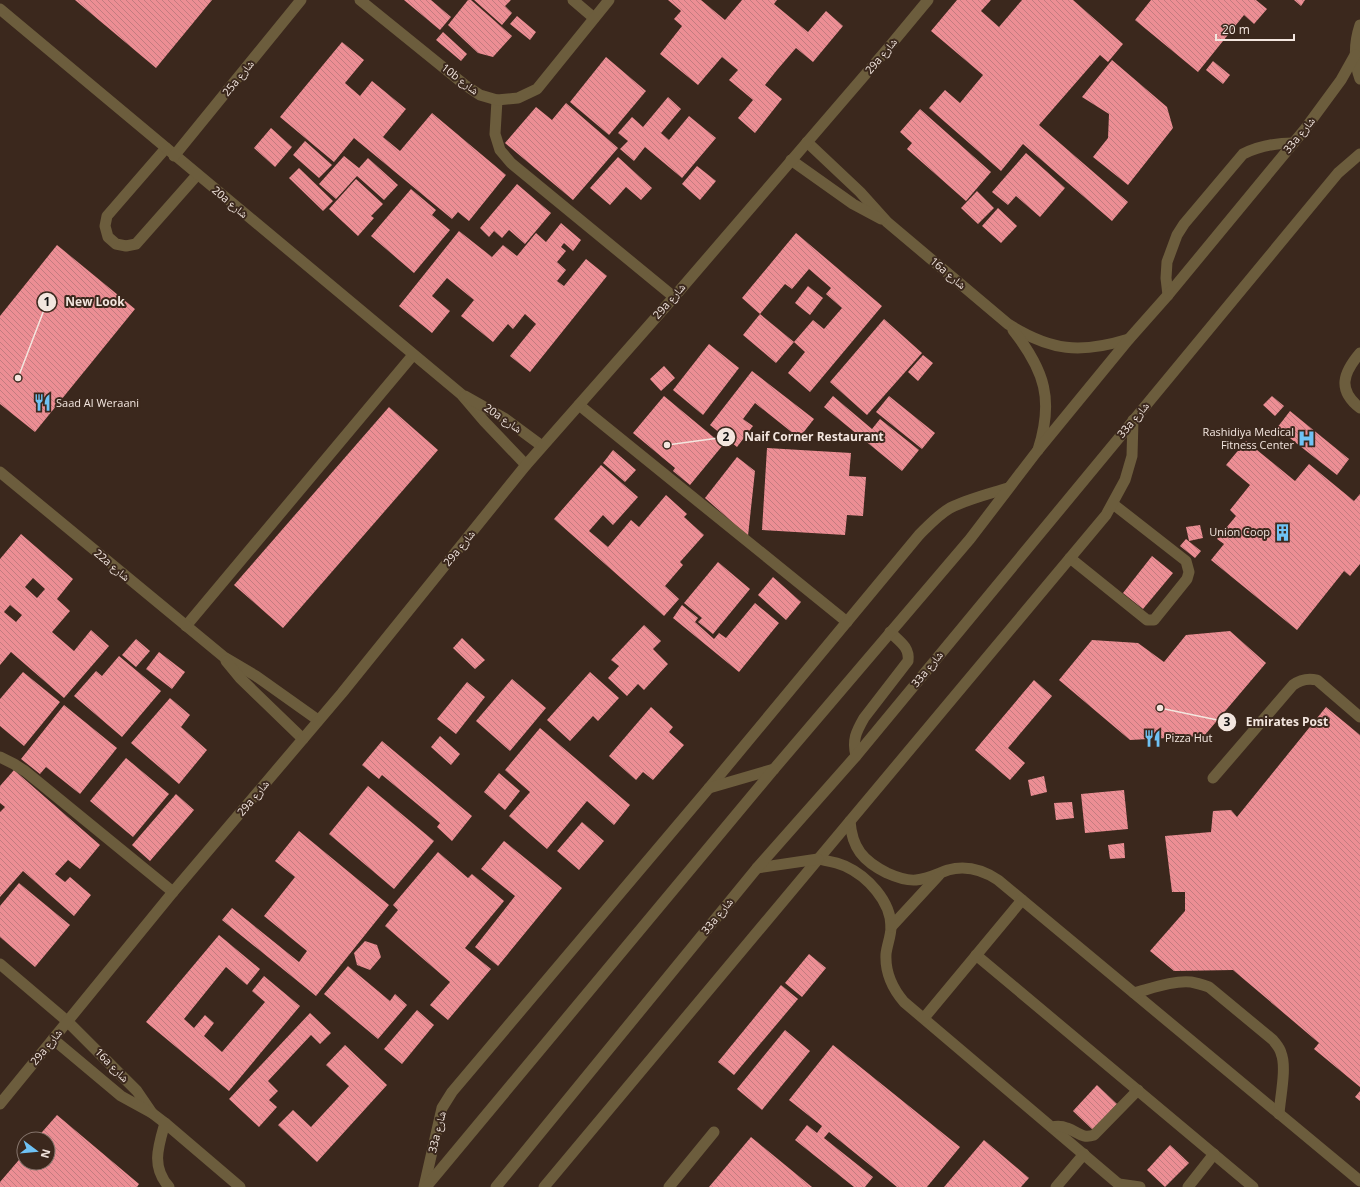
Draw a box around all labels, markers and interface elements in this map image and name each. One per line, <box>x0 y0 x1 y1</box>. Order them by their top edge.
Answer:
scale bar <box>1216 16 1294 42</box>
text: 20 m <box>1222 21 1250 38</box>
street label: 29a شارع <box>861 35 900 77</box>
street label: 25a شارع <box>218 56 257 99</box>
street label: 10b شارع <box>439 60 482 98</box>
street label: 33a شارع <box>1279 113 1318 156</box>
street label: 20a شارع <box>209 182 251 221</box>
street label: 16a شارع <box>927 253 969 292</box>
street label: 29a شارع <box>649 280 688 322</box>
callout: New Look <box>37 290 132 314</box>
text: 1 <box>44 293 50 310</box>
text: New Look <box>65 293 125 310</box>
restaurant icon: Saad Al Weraani <box>33 393 53 413</box>
place label: Saad Al Weraani <box>56 395 139 410</box>
street label: 20a شارع <box>481 399 525 436</box>
street label: 33a شارع <box>1113 399 1152 441</box>
place label: Rashidiya Medical Fitness Center <box>1203 424 1294 452</box>
callout: Naif Corner Restaurant <box>716 425 891 449</box>
text: 2 <box>723 428 730 445</box>
text: Naif Corner Restaurant <box>744 428 884 445</box>
hospital icon: Rashidiya Medical Fitness Center <box>1297 428 1317 448</box>
building icon: Union Coop <box>1273 522 1293 542</box>
place label: Union Coop <box>1209 524 1270 539</box>
street label: 29a شارع <box>439 526 478 569</box>
street label: 22a شارع <box>91 545 133 584</box>
street label: 33a شارع <box>907 647 946 690</box>
callout: Emirates Post <box>1217 710 1336 734</box>
text: 3 <box>1224 713 1231 730</box>
text: Emirates Post <box>1246 713 1328 730</box>
restaurant icon: Pizza Hut <box>1142 728 1162 748</box>
place label: Pizza Hut <box>1165 730 1213 745</box>
street label: 29a شارع <box>233 777 272 819</box>
street label: 33a شارع <box>697 894 736 937</box>
street label: 29a شارع <box>26 1025 65 1068</box>
street label: 16a شارع <box>92 1044 133 1085</box>
street label: 33a شارع <box>424 1109 449 1154</box>
north arrow <box>16 1131 56 1171</box>
text: N <box>38 1148 55 1160</box>

